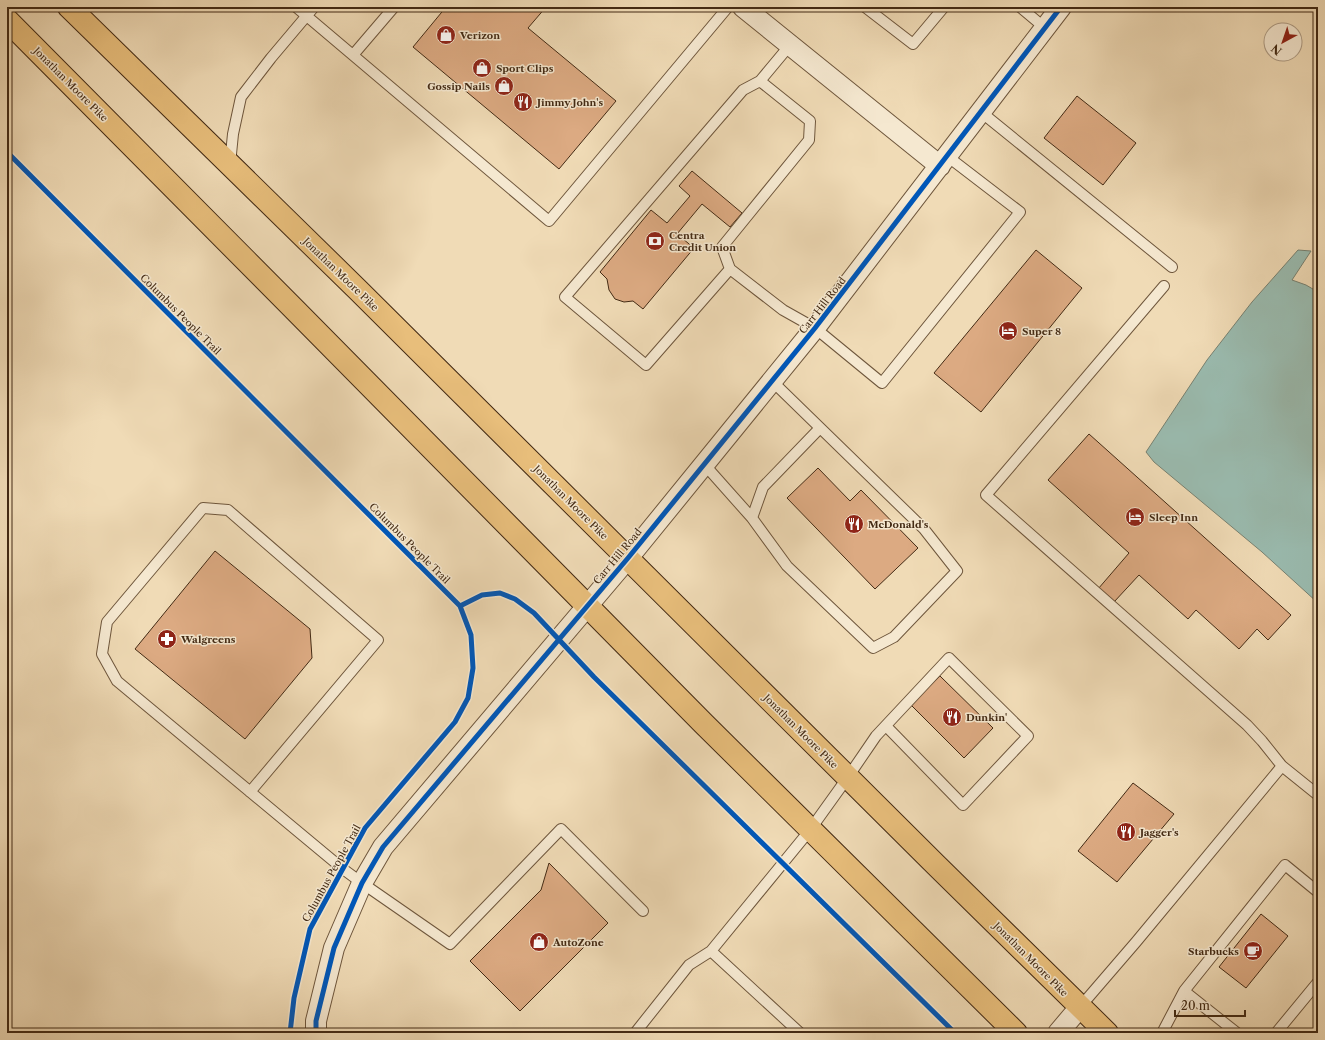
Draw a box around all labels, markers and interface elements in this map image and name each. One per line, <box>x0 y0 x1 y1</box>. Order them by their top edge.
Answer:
north arrow <box>1263 22 1303 62</box>
shop icon: Verizon <box>435 24 457 46</box>
place label: Verizon <box>459 29 500 42</box>
text: N <box>1268 41 1285 58</box>
street label: Jonathan Moore Pike <box>29 43 111 125</box>
shop icon: Sport Clips <box>471 57 493 79</box>
place label: Sport Clips <box>496 62 554 75</box>
shop icon: Gossip Nails <box>493 75 515 97</box>
place label: Gossip Nails <box>427 80 490 93</box>
restaurant icon: Jimmy John's <box>512 91 534 113</box>
place label: Jimmy John's <box>535 96 603 109</box>
place label: Centra Credit Union <box>669 229 736 254</box>
bank icon: Centra Credit Union <box>644 230 666 252</box>
street label: Jonathan Moore Pike <box>299 233 381 314</box>
street label: Columbus People Trail <box>137 271 224 358</box>
street label: Carr Hill Road <box>796 274 849 336</box>
hotel icon: Super 8 <box>997 320 1019 342</box>
place label: Super 8 <box>1022 325 1061 338</box>
street label: Jonathan Moore Pike <box>529 461 611 543</box>
street label: Columbus People Trail <box>366 500 453 587</box>
hotel icon: Sleep Inn <box>1124 506 1146 528</box>
place label: Sleep Inn <box>1149 511 1198 524</box>
restaurant icon: McDonald's <box>843 513 865 535</box>
place label: McDonald's <box>868 518 929 531</box>
street label: Carr Hill Road <box>590 526 644 587</box>
pharmacy icon: Walgreens <box>156 628 178 650</box>
place label: Walgreens <box>180 633 236 646</box>
street label: Jonathan Moore Pike <box>759 690 841 772</box>
restaurant icon: Dunkin' <box>941 706 963 728</box>
place label: Dunkin' <box>966 711 1007 724</box>
restaurant icon: Jagger's <box>1115 821 1137 843</box>
street label: Columbus People Trail <box>299 822 364 924</box>
place label: Jagger's <box>1138 826 1179 839</box>
street label: Jonathan Moore Pike <box>989 918 1071 1000</box>
shop icon: AutoZone <box>528 931 550 953</box>
place label: AutoZone <box>552 936 604 949</box>
cafe icon: Starbucks <box>1242 940 1264 962</box>
place label: Starbucks <box>1188 945 1239 958</box>
scale bar <box>1175 992 1245 1018</box>
text: 20 m <box>1181 998 1210 1013</box>

